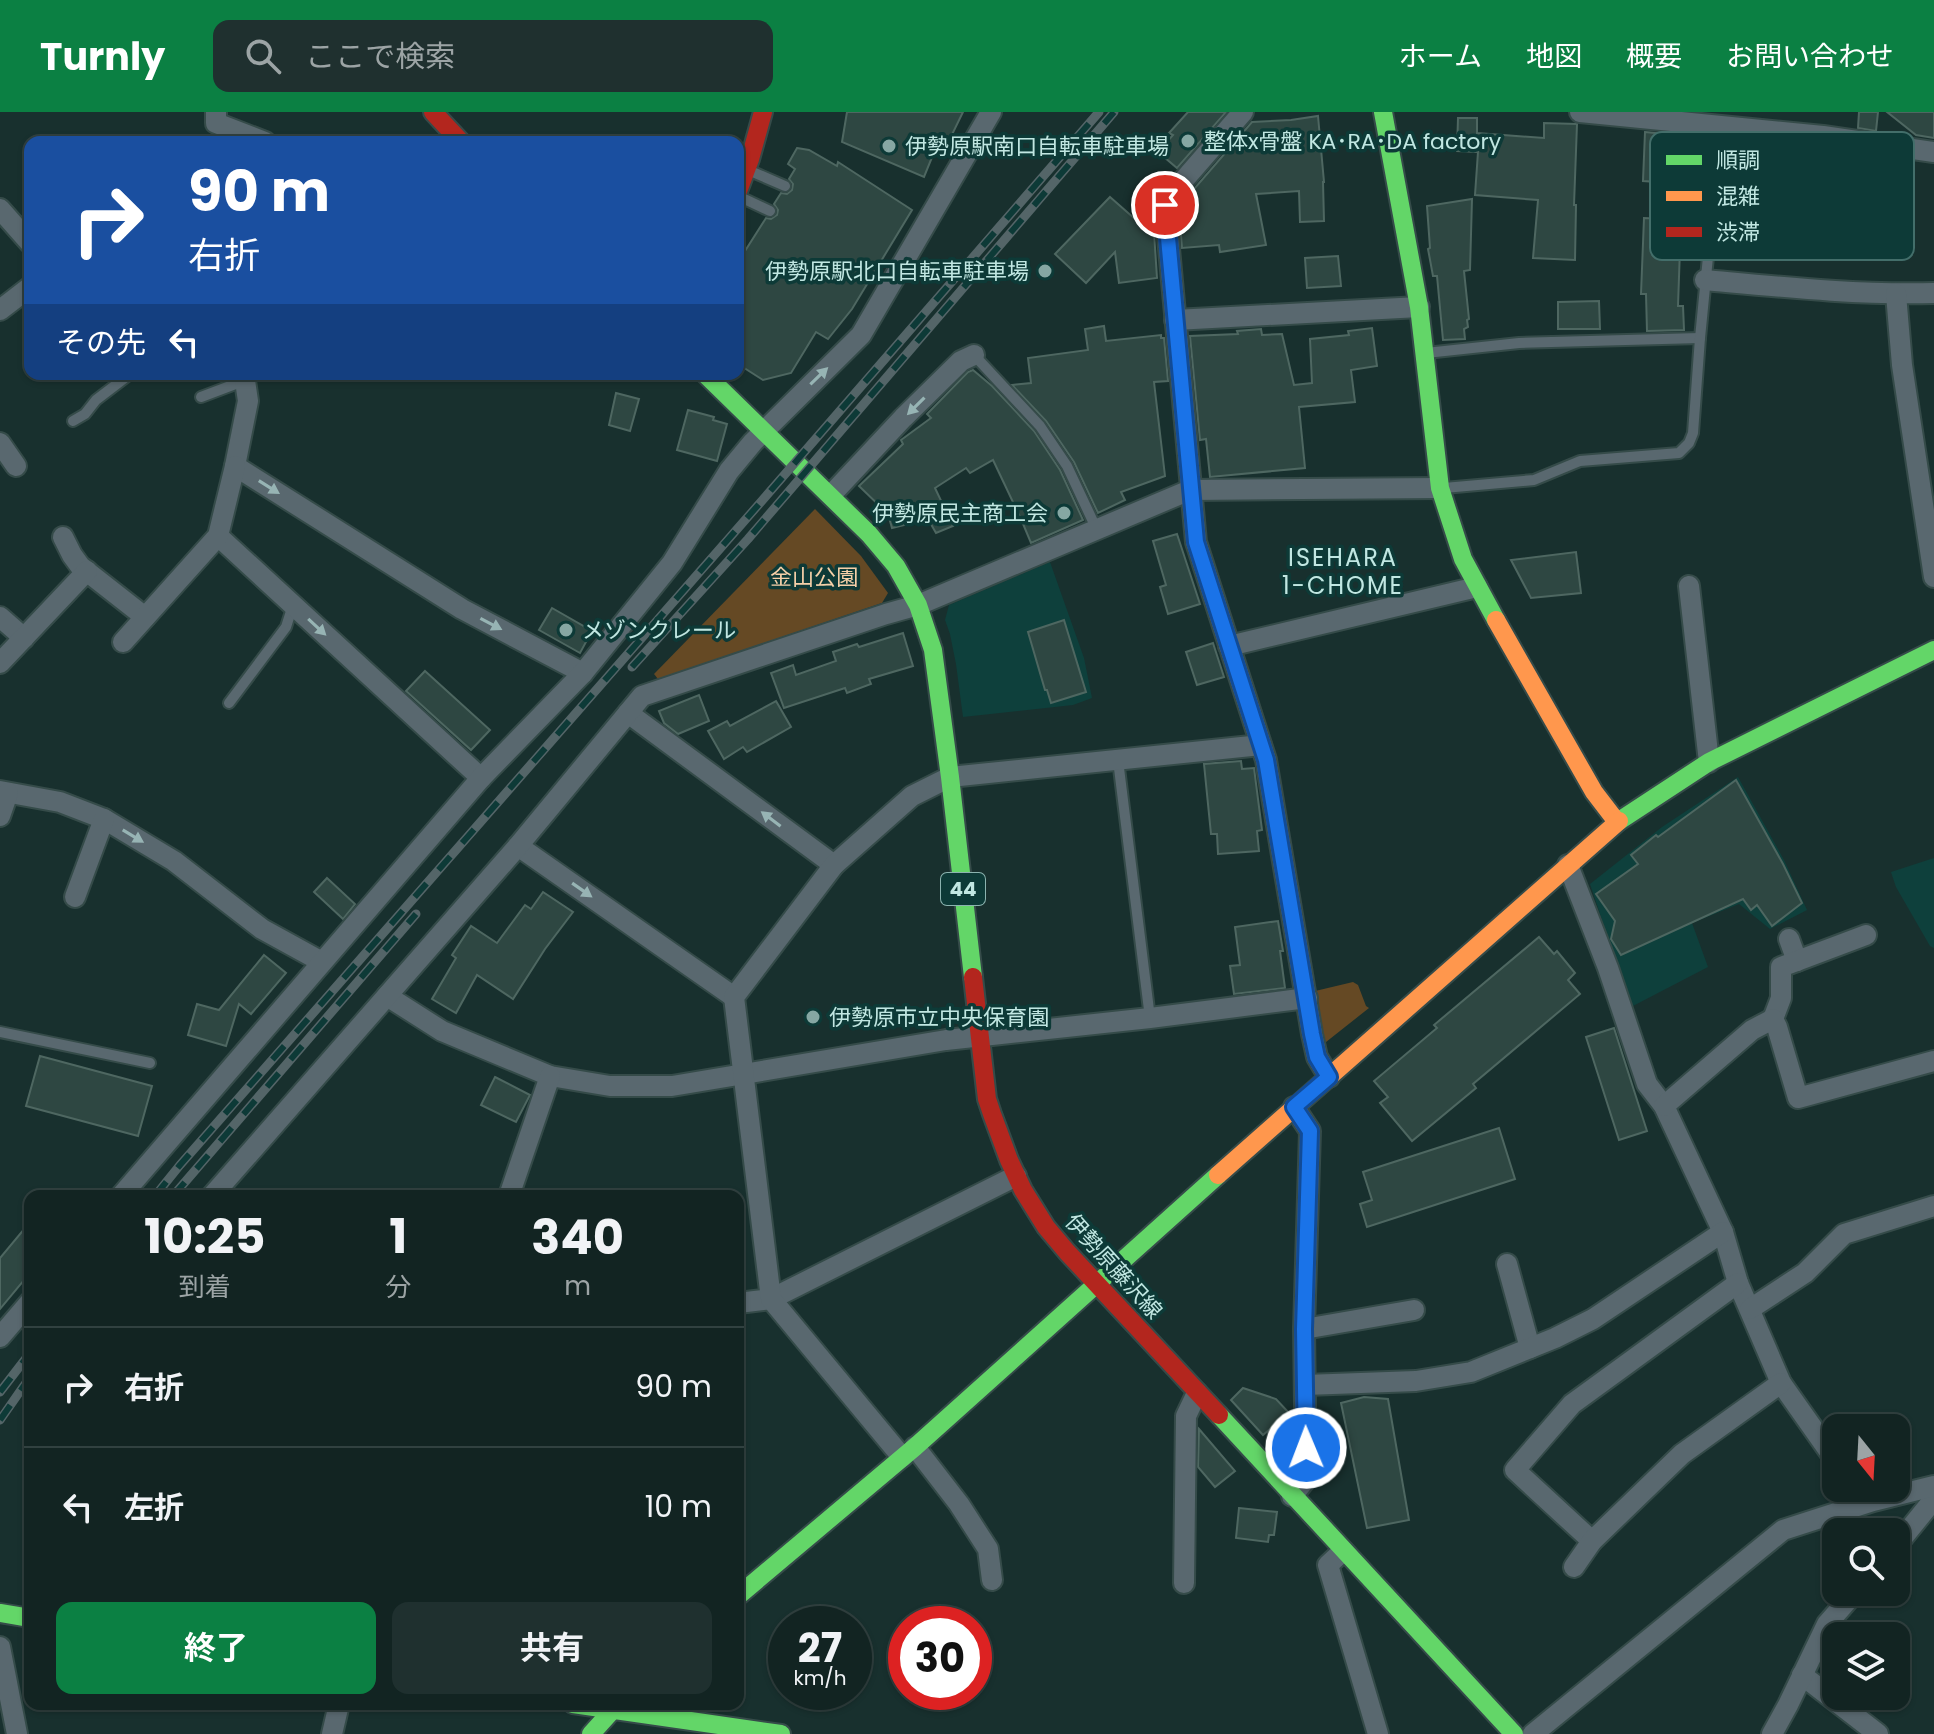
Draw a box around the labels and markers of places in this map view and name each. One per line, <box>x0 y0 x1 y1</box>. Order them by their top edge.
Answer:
place label: 整体x骨盤 KA･RA･DA factory <box>1204 126 1502 157</box>
place label: 伊勢原駅南口自転車駐車場 <box>905 131 1169 162</box>
marker: 整体x骨盤 KA･RA･DA factory <box>1179 132 1197 150</box>
marker: 伊勢原駅南口自転車駐車場 <box>880 137 898 155</box>
pin <box>1131 171 1199 239</box>
place label: 伊勢原駅北口自転車駐車場 <box>765 256 1029 287</box>
marker: 伊勢原駅北口自転車駐車場 <box>1036 262 1054 280</box>
place label: 伊勢原民主商工会 <box>872 498 1048 529</box>
marker: 伊勢原民主商工会 <box>1055 504 1073 522</box>
place label: メゾンクレール <box>582 615 736 646</box>
marker: メゾンクレール <box>557 621 575 639</box>
place label: 伊勢原市立中央保育園 <box>829 1002 1049 1033</box>
marker: 伊勢原市立中央保育園 <box>804 1008 822 1026</box>

